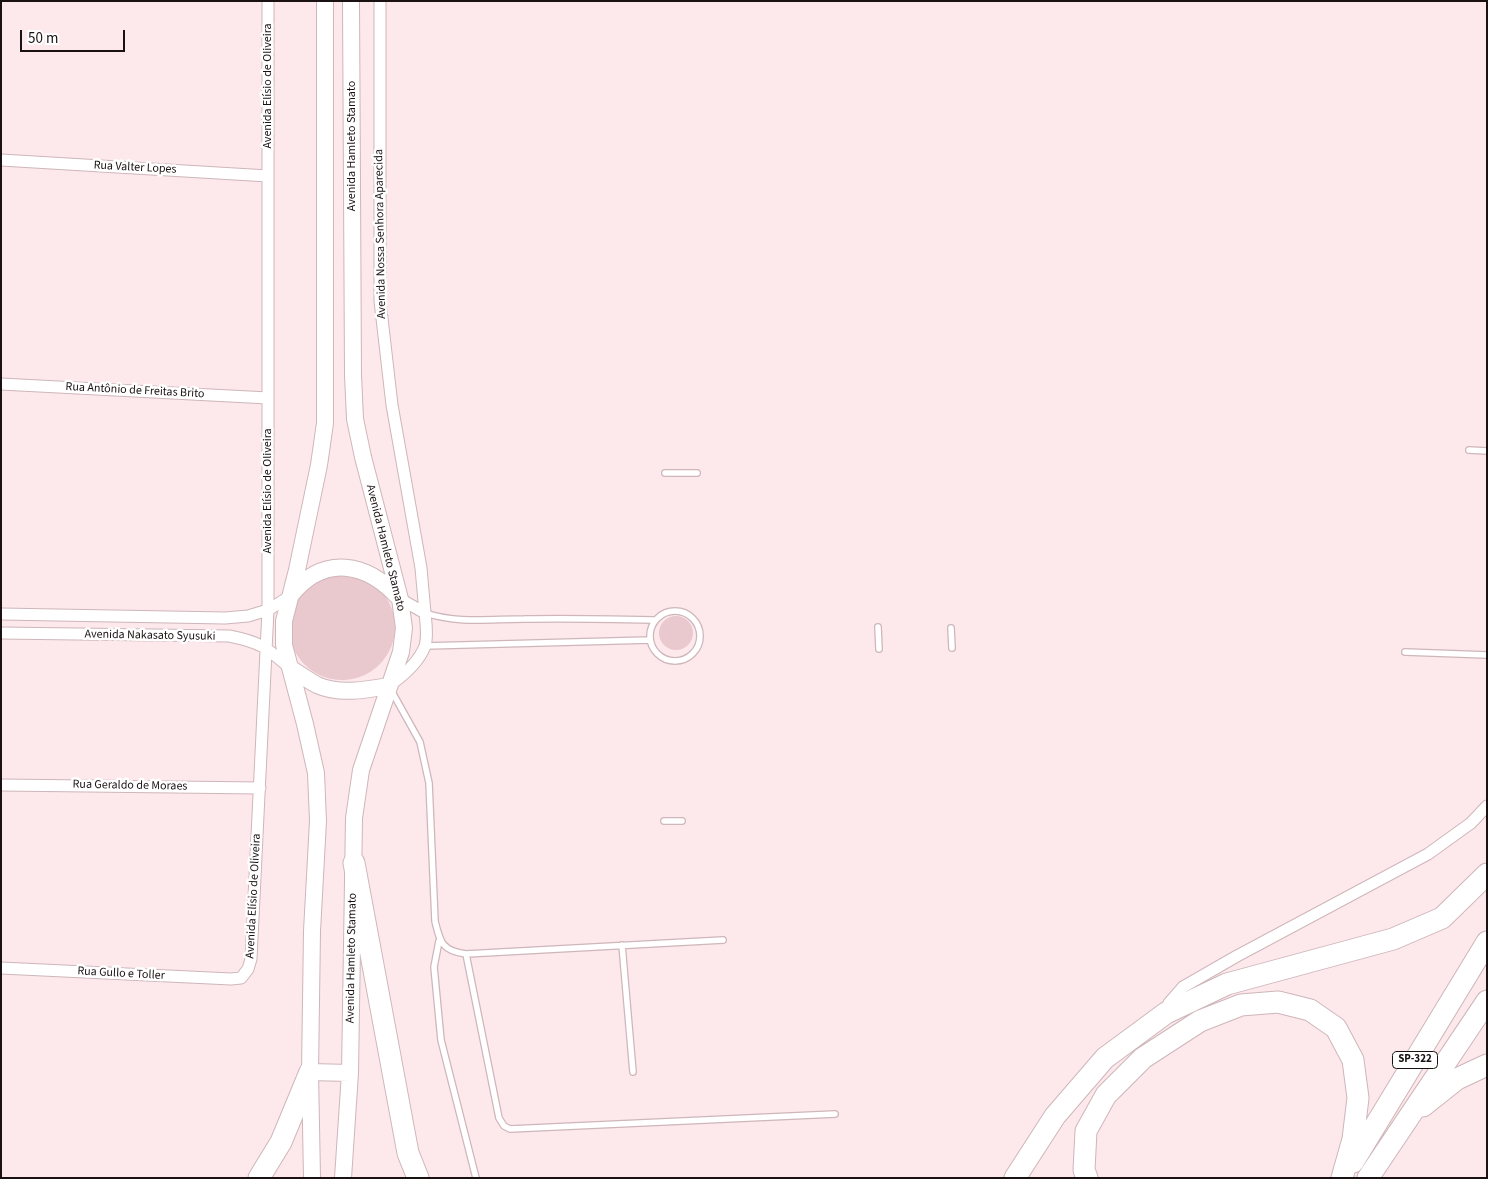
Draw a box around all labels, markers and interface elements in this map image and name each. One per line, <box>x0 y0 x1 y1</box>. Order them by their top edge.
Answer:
scale bar <box>22 20 128 52</box>
street label: Avenida Elísio de Oliveira <box>261 23 275 149</box>
text: 50 m <box>28 28 58 49</box>
street label: Avenida Hamleto Stamato <box>345 81 359 211</box>
street label: Avenida Nossa Senhora Aparecida <box>372 149 390 319</box>
street label: Rua Valter Lopes <box>93 159 177 177</box>
street label: Rua Antônio de Freitas Brito <box>65 380 205 402</box>
street label: Avenida Elísio de Oliveira <box>261 428 275 554</box>
street label: Avenida Hamleto Stamato <box>362 483 408 613</box>
street label: Avenida Nakasato Syusuki <box>84 628 216 644</box>
street label: Rua Geraldo de Moraes <box>72 778 188 794</box>
street label: Avenida Elísio de Oliveira <box>244 833 264 959</box>
street label: Avenida Hamleto Stamato <box>344 893 360 1023</box>
street label: Rua Gullo e Toller <box>77 965 165 983</box>
road number: SP-322 <box>1392 1052 1438 1068</box>

